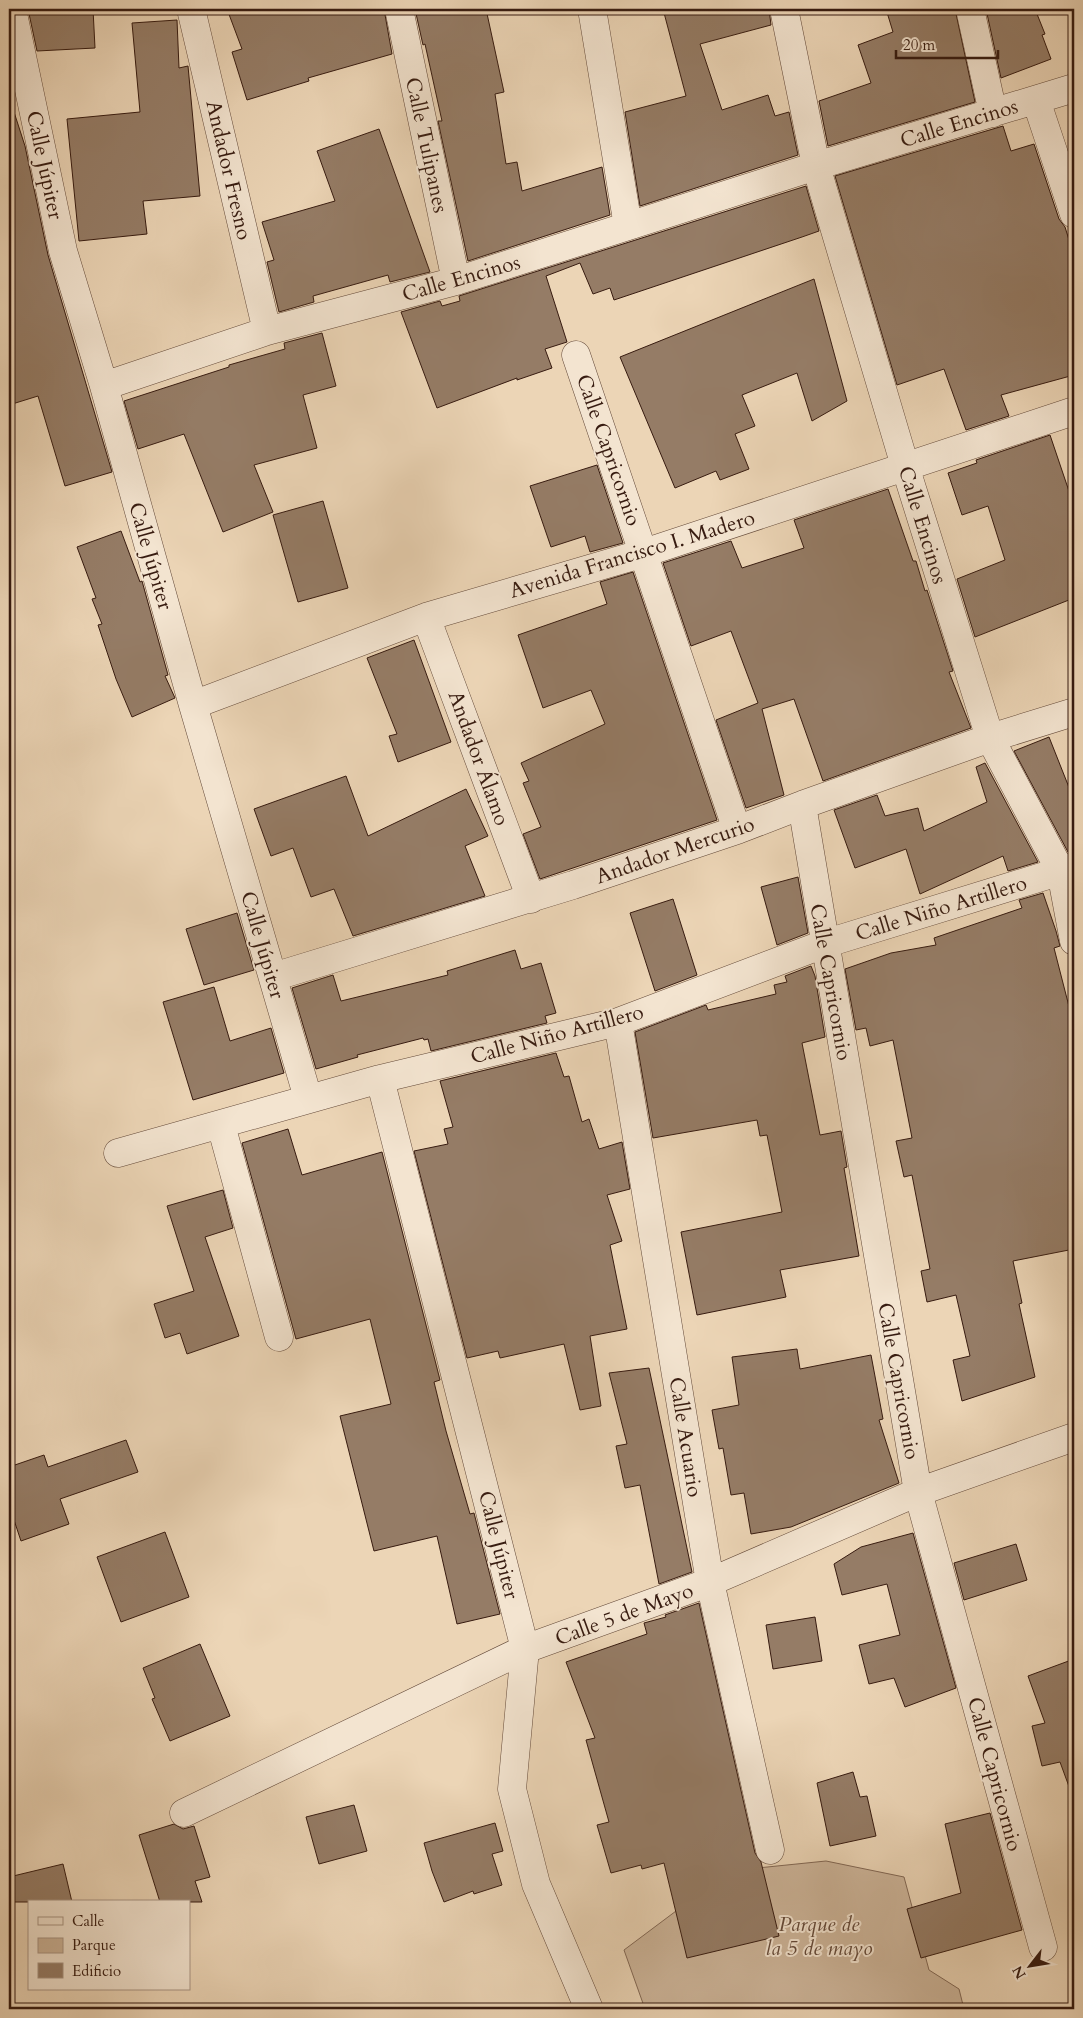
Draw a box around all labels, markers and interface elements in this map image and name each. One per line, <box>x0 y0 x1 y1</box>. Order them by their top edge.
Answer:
scale bar <box>896 28 998 60</box>
text: 20 m <box>903 35 935 55</box>
street label: Calle Tulipanes <box>398 75 455 216</box>
street label: Calle Encinos <box>897 92 1022 155</box>
street label: Andador Fresno <box>198 97 259 243</box>
street label: Calle Júpiter <box>19 108 70 222</box>
street label: Calle Encinos <box>399 248 524 309</box>
street label: Calle Capricornio <box>569 370 648 530</box>
street label: Calle Encinos <box>891 463 954 588</box>
street label: Calle Júpiter <box>121 499 180 614</box>
street label: Avenida Francisco I. Madero <box>506 503 758 606</box>
street label: Andador Álamo <box>441 687 516 830</box>
street label: Andador Mercurio <box>592 810 758 891</box>
street label: Calle Niño Artillero <box>852 869 1031 948</box>
street label: Calle Júpiter <box>233 888 292 1003</box>
street label: Calle Capricornio <box>802 901 859 1063</box>
street label: Calle Niño Artillero <box>467 997 647 1072</box>
street label: Calle Capricornio <box>870 1300 927 1462</box>
street label: Calle Acuario <box>662 1375 709 1499</box>
street label: Calle Júpiter <box>471 1488 526 1603</box>
street label: Calle 5 de Mayo <box>551 1576 697 1653</box>
street label: Calle Capricornio <box>960 1694 1029 1855</box>
legend <box>28 1900 190 1990</box>
park label: Parque de la 5 de mayo <box>765 1910 873 1963</box>
text: Calle <box>72 1911 105 1931</box>
text: Parque <box>72 1935 116 1955</box>
north arrow <box>1006 1940 1056 1990</box>
text: Edificio <box>72 1961 121 1981</box>
text: N <box>1008 1962 1031 1983</box>

